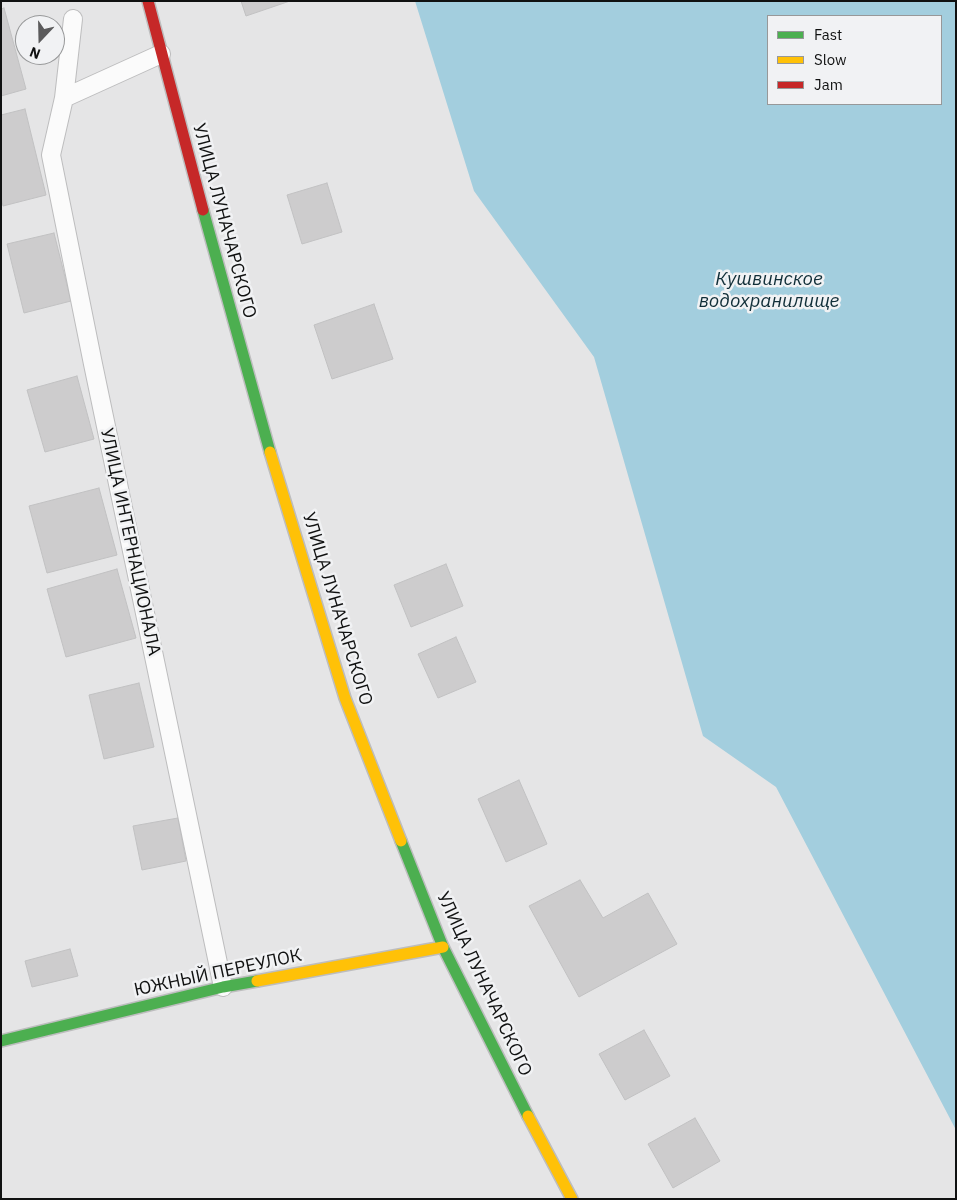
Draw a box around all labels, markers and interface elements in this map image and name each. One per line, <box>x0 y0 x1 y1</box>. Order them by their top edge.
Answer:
north arrow <box>15 15 65 65</box>
legend <box>767 15 942 105</box>
text: Fast <box>814 25 842 44</box>
text: N <box>27 43 43 63</box>
text: Slow <box>814 50 847 69</box>
text: Jam <box>814 75 843 94</box>
street label: УЛИЦА ЛУНАЧАРСКОГО <box>188 121 260 321</box>
water label: Кушвинское водохранилище <box>699 269 839 313</box>
street label: УЛИЦА ИНТЕРНАЦИОНАЛА <box>95 426 165 658</box>
street label: УЛИЦА ЛУНАЧАРСКОГО <box>297 510 377 708</box>
street label: УЛИЦА ЛУНАЧАРСКОГО <box>432 888 536 1080</box>
street label: ЮЖНЫЙ ПЕРЕУЛОК <box>132 945 304 1001</box>

